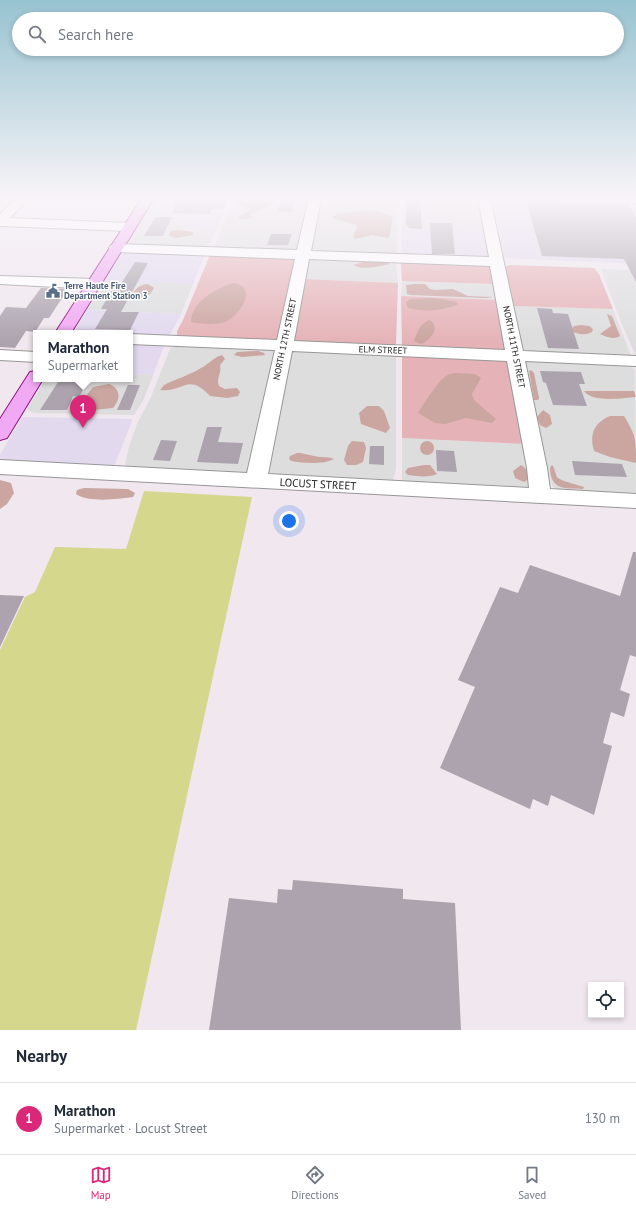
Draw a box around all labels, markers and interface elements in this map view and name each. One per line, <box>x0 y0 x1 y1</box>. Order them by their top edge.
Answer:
search box <box>12 12 624 56</box>
icon: search <box>26 23 48 45</box>
text: Search here <box>58 25 134 44</box>
place label: Terre Haute Fire Department Station 3 <box>64 280 148 301</box>
public building icon: Terre Haute Fire Department Station 3 <box>45 283 61 299</box>
street label: NORTH 12TH STREET <box>270 297 299 381</box>
street label: NORTH 11TH STREET <box>501 305 528 389</box>
popup <box>33 330 133 382</box>
text: Marathon <box>48 338 110 357</box>
street label: ELM STREET <box>358 343 408 356</box>
text: Supermarket <box>48 357 118 374</box>
pin: 1 <box>70 395 96 428</box>
street label: LOCUST STREET <box>279 475 357 493</box>
your location <box>279 511 299 531</box>
map controls <box>588 982 624 1018</box>
button: locate <box>588 982 624 1018</box>
text: Nearby <box>16 1045 67 1067</box>
text: Marathon <box>54 1101 116 1120</box>
text: 1 <box>25 1110 33 1127</box>
text: 130 m <box>585 1110 620 1127</box>
text: Supermarket · Locust Street <box>54 1120 207 1137</box>
tab: Map <box>90 1164 112 1202</box>
tab: Directions <box>291 1164 339 1202</box>
tab: Saved <box>518 1164 546 1202</box>

